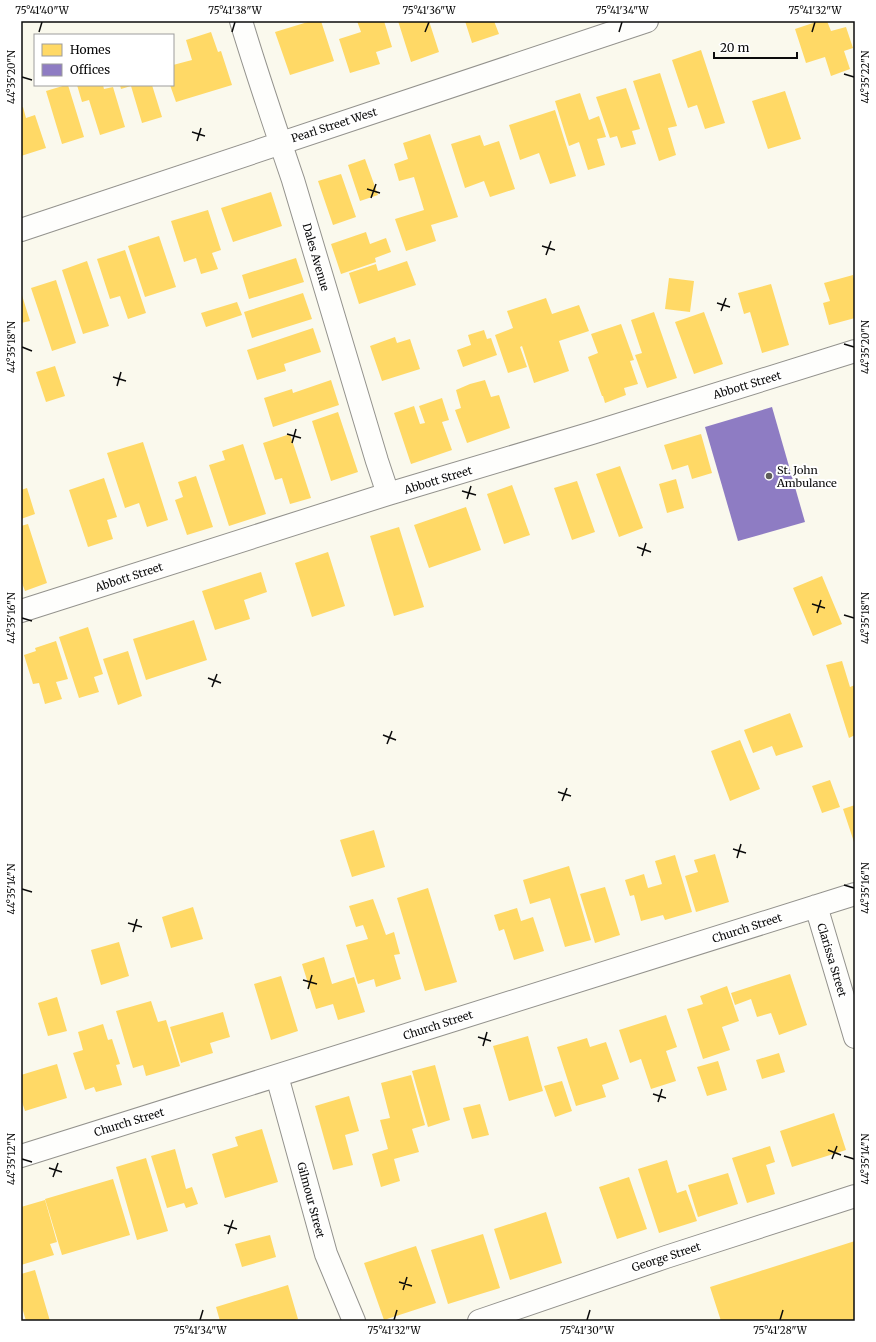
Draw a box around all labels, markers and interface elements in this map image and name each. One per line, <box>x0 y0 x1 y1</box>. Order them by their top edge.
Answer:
text: 75°41'40"W <box>15 4 70 17</box>
text: 75°41'38"W <box>208 4 263 17</box>
text: 75°41'36"W <box>402 4 457 17</box>
text: 75°41'34"W <box>596 4 649 17</box>
text: 75°41'32"W <box>788 4 843 17</box>
legend <box>34 34 174 86</box>
scale bar <box>714 34 797 60</box>
text: 20 m <box>720 40 749 55</box>
text: Homes <box>70 42 111 57</box>
text: 44°35'20"N <box>5 50 18 104</box>
text: 44°35'22"N <box>859 50 872 104</box>
text: Offices <box>70 62 110 77</box>
street label: Pearl Street West <box>289 104 379 145</box>
street label: Dales Avenue <box>300 221 332 293</box>
text: 44°35'20"N <box>859 320 872 374</box>
text: 44°35'18"N <box>5 321 18 373</box>
street label: Abbott Street <box>710 368 783 402</box>
street label: Abbott Street <box>401 463 474 497</box>
place label: St. John Ambulance <box>776 463 837 490</box>
marker: St. John Ambulance <box>764 471 774 481</box>
street label: Abbott Street <box>92 559 165 595</box>
text: 44°35'16"N <box>5 592 18 644</box>
text: 44°35'18"N <box>859 592 872 644</box>
text: 44°35'16"N <box>859 862 872 914</box>
text: 44°35'14"N <box>5 863 18 914</box>
street label: Church Street <box>710 910 784 946</box>
street label: Clarissa Street <box>814 922 850 999</box>
street label: Church Street <box>401 1007 475 1043</box>
street label: Church Street <box>92 1105 166 1139</box>
text: 44°35'12"N <box>5 1133 18 1185</box>
text: 44°35'14"N <box>859 1133 872 1184</box>
street label: Gilmour Street <box>294 1161 328 1240</box>
street label: George Street <box>630 1239 703 1275</box>
text: 75°41'34"W <box>174 1324 227 1337</box>
text: 75°41'32"W <box>367 1324 422 1337</box>
text: 75°41'30"W <box>560 1324 615 1337</box>
text: 75°41'28"W <box>753 1324 808 1337</box>

